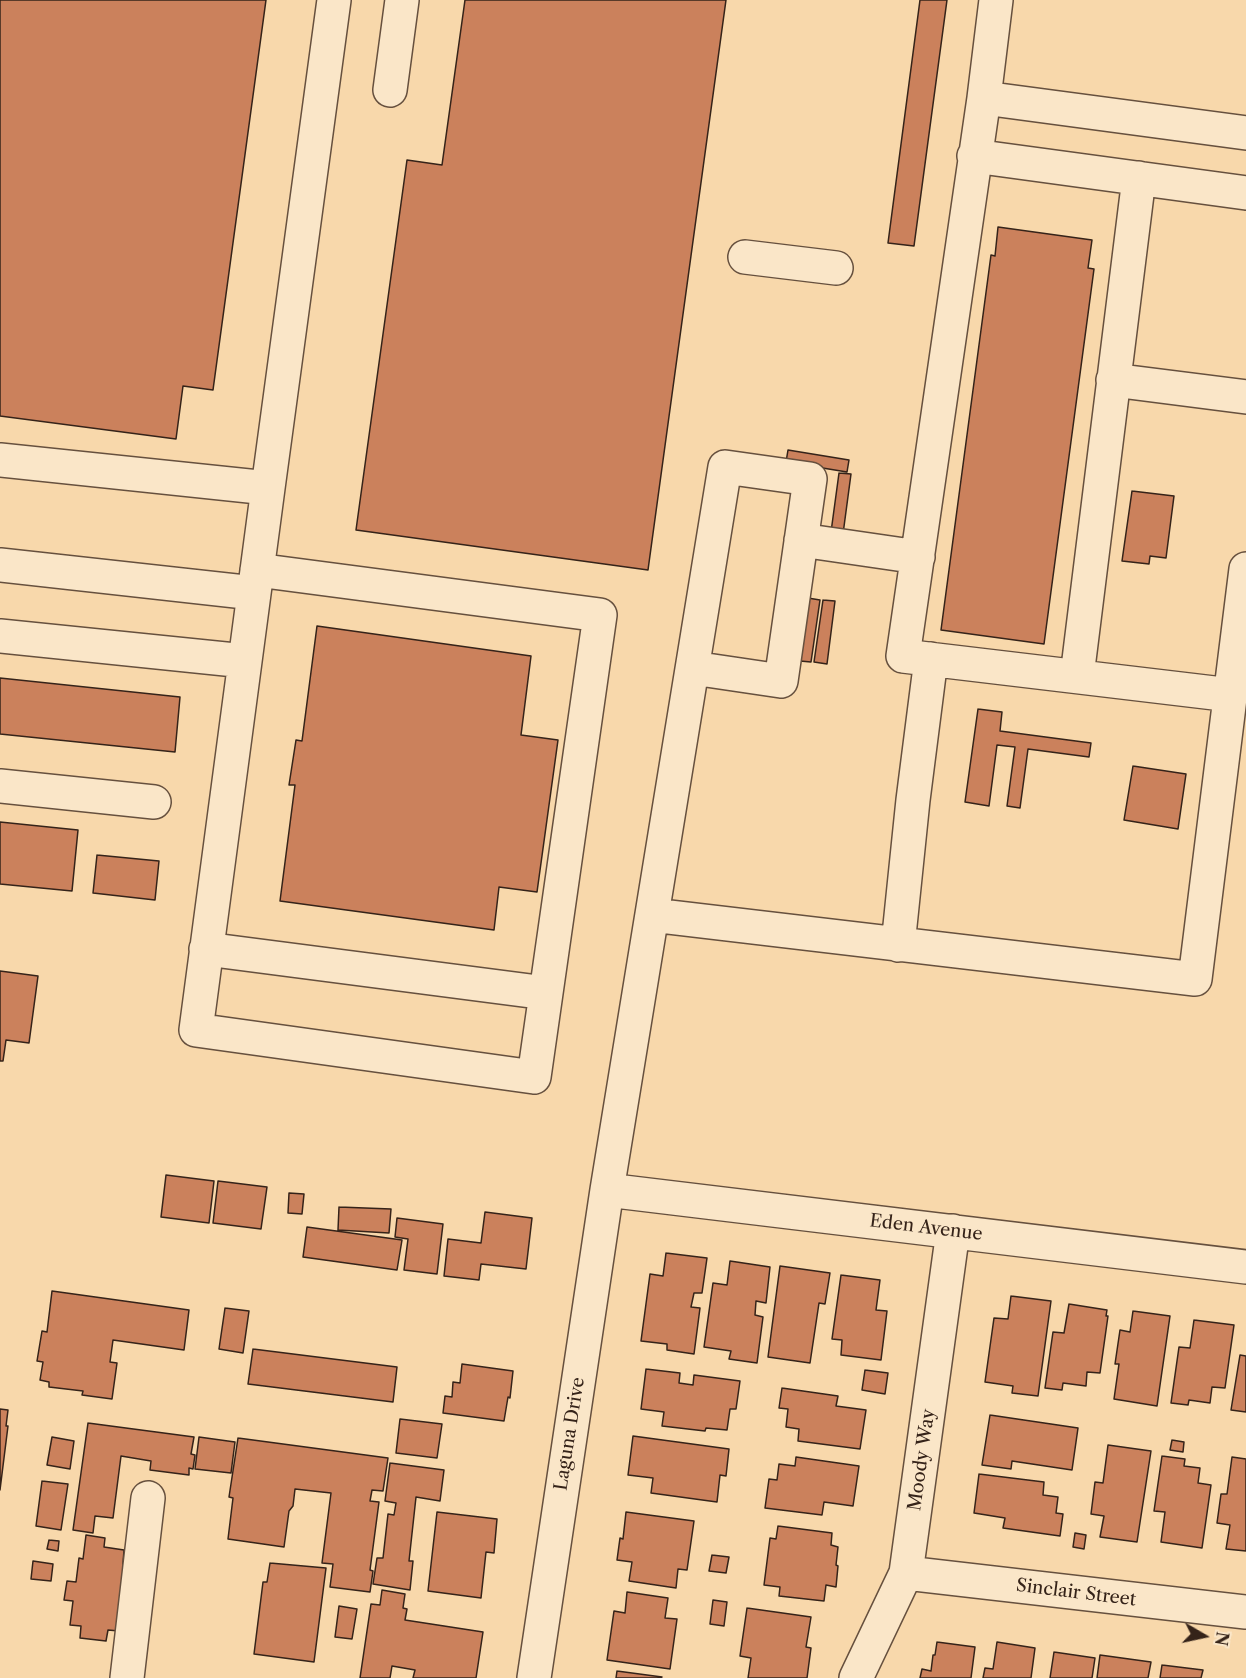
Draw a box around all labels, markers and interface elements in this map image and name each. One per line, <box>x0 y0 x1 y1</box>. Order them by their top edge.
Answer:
street label: Eden Avenue <box>868 1210 984 1246</box>
street label: Laguna Drive <box>550 1376 590 1492</box>
street label: Moody Way <box>904 1408 940 1512</box>
street label: Sinclair Street <box>1015 1575 1137 1611</box>
north arrow <box>1174 1606 1234 1666</box>
text: N <box>1211 1630 1233 1647</box>

